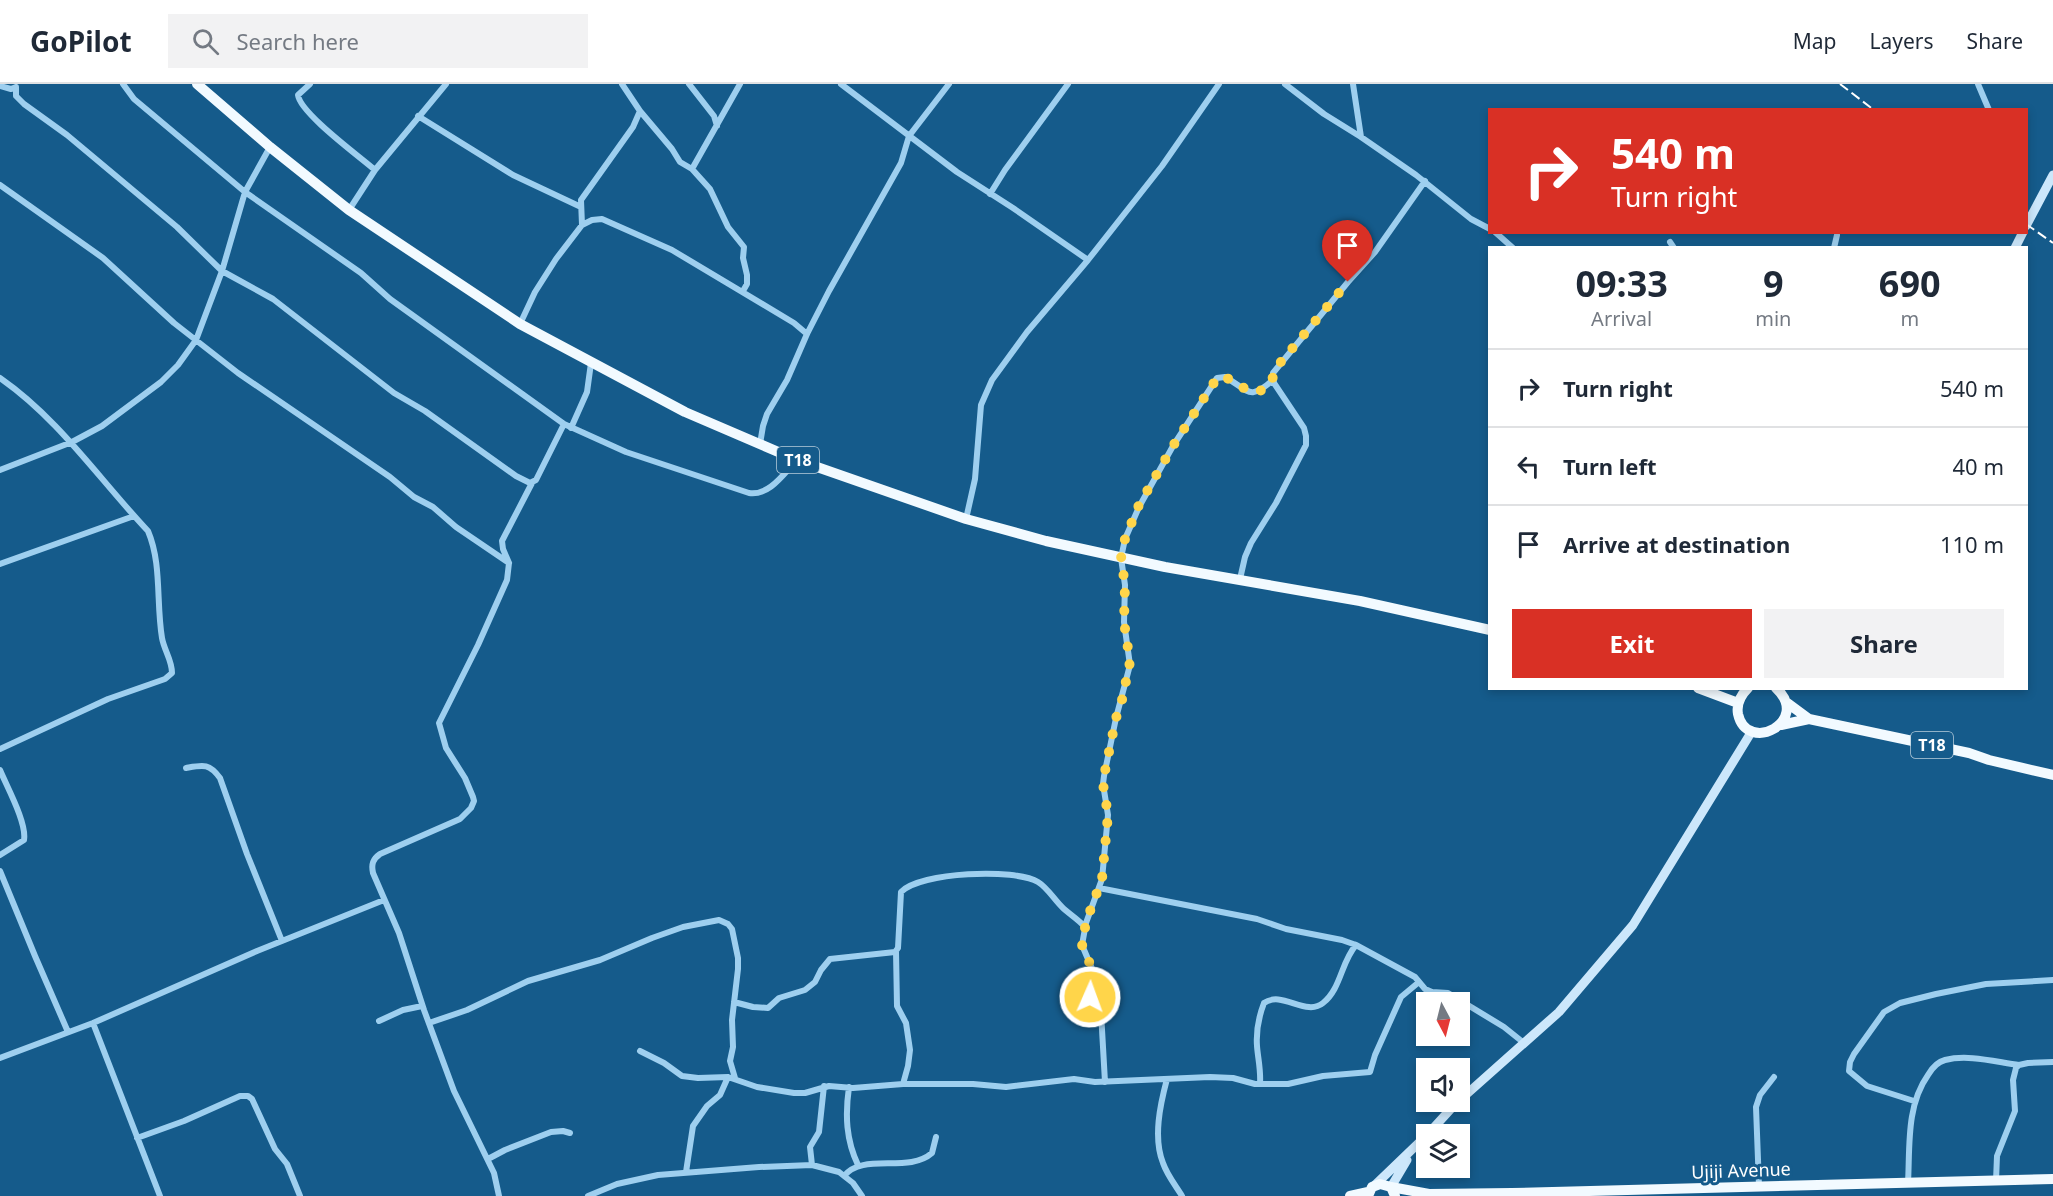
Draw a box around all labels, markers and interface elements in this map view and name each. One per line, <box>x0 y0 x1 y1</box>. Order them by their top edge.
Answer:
search box <box>168 14 588 68</box>
text: GoPilot <box>30 22 132 60</box>
icon: search <box>189 25 222 58</box>
text: Search here <box>237 26 359 56</box>
text: Map <box>1793 27 1837 55</box>
text: Layers <box>1870 27 1934 55</box>
text: Share <box>1967 27 2023 55</box>
text: 540 m <box>1611 124 1735 181</box>
icon: right <box>1512 132 1590 210</box>
text: Turn right <box>1611 178 1737 215</box>
pin <box>1322 220 1373 282</box>
icon: arrive <box>1331 229 1364 262</box>
text: 09:33 <box>1575 259 1668 308</box>
text: 9 <box>1763 259 1784 308</box>
text: 690 <box>1879 259 1941 308</box>
text: Arrival <box>1591 305 1652 332</box>
text: min <box>1755 305 1791 332</box>
text: m <box>1900 305 1919 332</box>
icon: right <box>1512 372 1545 405</box>
text: Turn right <box>1563 373 1673 403</box>
text: 540 m <box>1940 373 2004 403</box>
road number: T18 <box>777 447 819 473</box>
icon: left <box>1512 450 1545 483</box>
text: Turn left <box>1563 451 1657 481</box>
text: 40 m <box>1953 451 2004 481</box>
icon: arrive <box>1512 528 1545 561</box>
text: Arrive at destination <box>1563 529 1790 559</box>
text: 110 m <box>1940 529 2004 559</box>
button: Exit <box>1512 609 1752 678</box>
button: Share <box>1764 609 2004 678</box>
road number: T18 <box>1911 732 1953 758</box>
position arrow <box>1058 965 1122 1029</box>
north arrow <box>1416 992 1470 1046</box>
map controls <box>1416 992 1470 1178</box>
button: sound <box>1416 1058 1470 1112</box>
button: layers <box>1416 1124 1470 1178</box>
street label: Ujiji Avenue <box>1691 1156 1791 1184</box>

